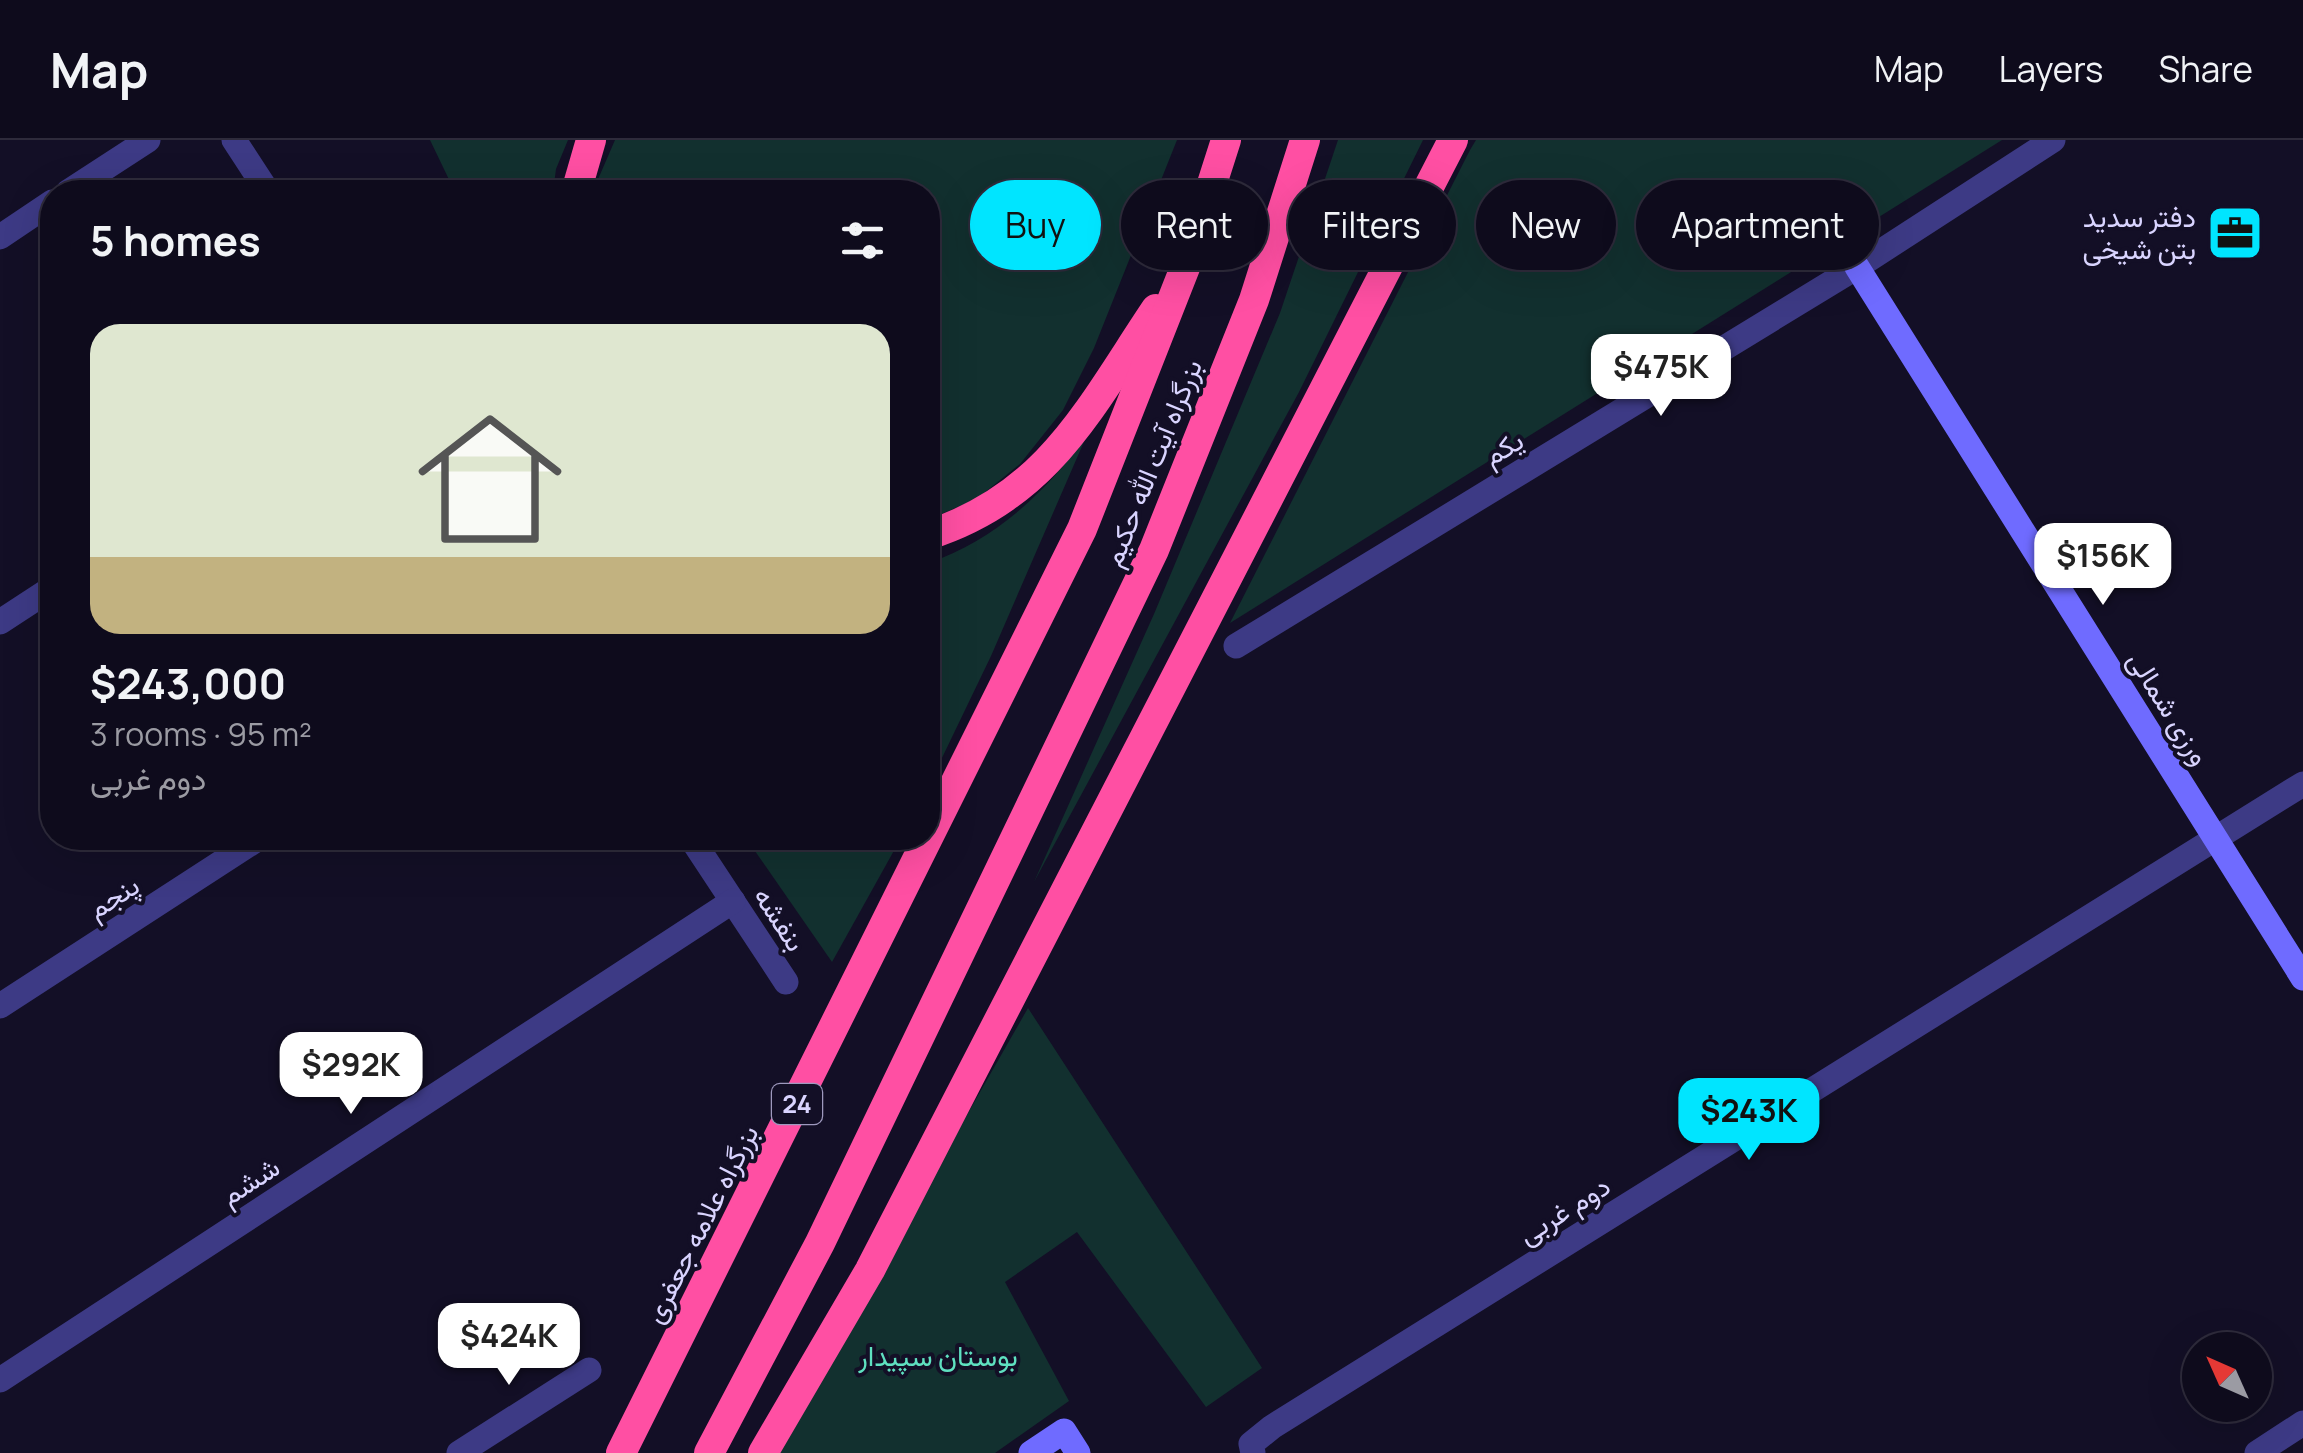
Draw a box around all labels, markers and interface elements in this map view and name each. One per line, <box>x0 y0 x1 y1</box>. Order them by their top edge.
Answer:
text: Map <box>50 37 148 102</box>
text: Map <box>1874 45 1944 93</box>
text: Layers <box>1999 45 2103 93</box>
text: Share <box>2158 45 2253 93</box>
chip: Buy <box>970 180 1101 270</box>
chip: Rent <box>1121 180 1268 270</box>
chip: Filters <box>1288 180 1456 270</box>
chip: New <box>1476 180 1616 270</box>
chip: Apartment <box>1636 180 1879 270</box>
place label: دفتر سدید بتن شیخی <box>2082 197 2196 267</box>
office icon: دفتر سدید بتن شیخی <box>2205 203 2265 263</box>
text: 5 homes <box>90 211 261 269</box>
icon: filters <box>835 213 890 268</box>
pin: $475K <box>1591 334 1731 419</box>
text: $475K <box>1613 344 1709 388</box>
street label: بزرگراه آیت الله حکیم <box>1092 353 1211 572</box>
icon: home <box>400 389 580 569</box>
street label: یکم <box>1475 420 1530 475</box>
pin: $156K <box>2033 523 2173 608</box>
text: $156K <box>2056 533 2150 577</box>
street label: ورزی شمالی <box>2120 643 2220 772</box>
text: $243,000 <box>90 654 286 712</box>
text: 3 rooms · 95 m² <box>90 712 312 756</box>
text: دوم غربی <box>90 756 206 800</box>
street label: پنجم <box>79 865 146 928</box>
street label: بنفشه <box>746 879 816 958</box>
pin: $292K <box>281 1032 421 1117</box>
text: $292K <box>302 1042 400 1086</box>
pin: $243K <box>1679 1078 1819 1163</box>
road number: 24 <box>772 1084 822 1124</box>
text: $243K <box>1700 1088 1798 1132</box>
street label: بزرگراه علامه جعفری <box>634 1118 767 1329</box>
street label: ششم <box>212 1147 287 1214</box>
street label: دوم غربی <box>1510 1166 1617 1253</box>
pin: $424K <box>439 1303 579 1388</box>
text: $424K <box>460 1313 558 1357</box>
north arrow <box>2182 1332 2272 1422</box>
map controls <box>2182 1332 2272 1422</box>
park label: بوستان سپیدار <box>857 1336 1018 1375</box>

